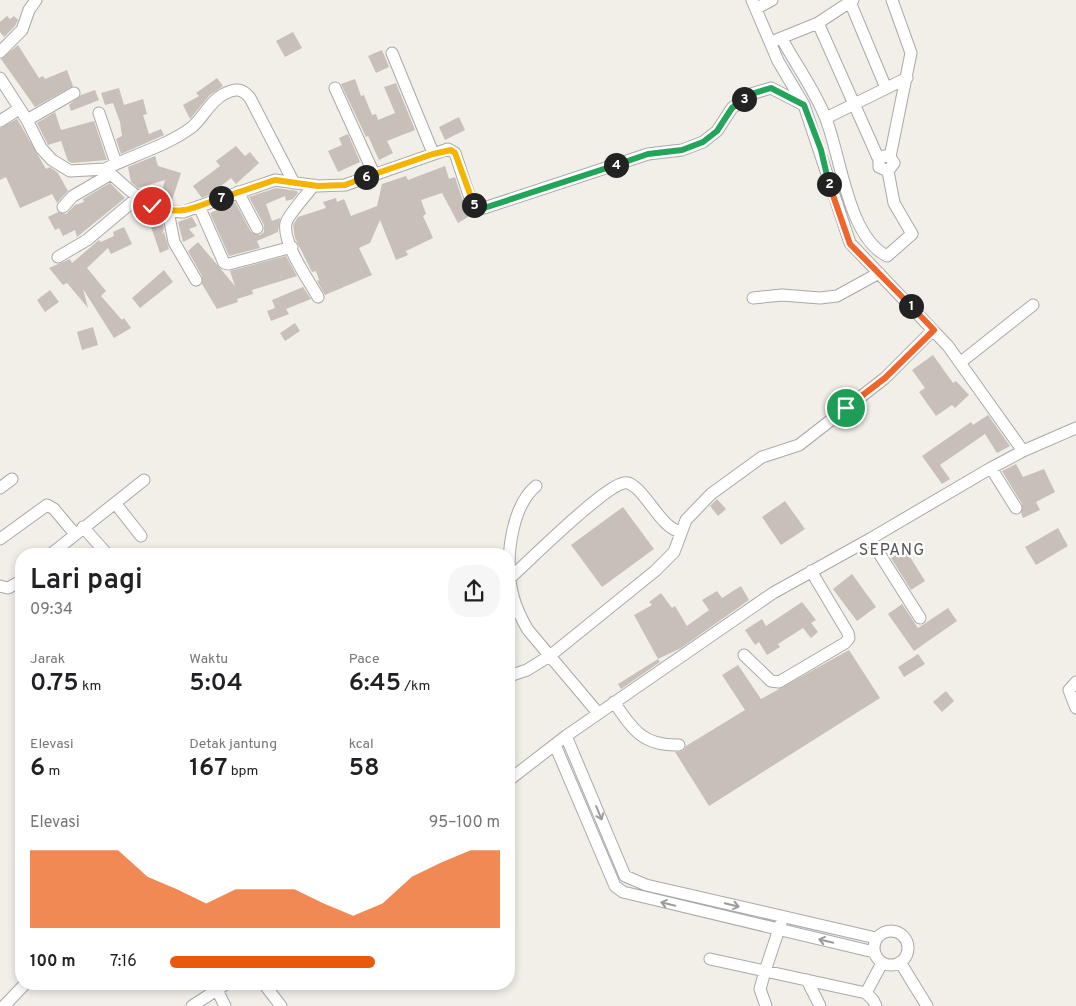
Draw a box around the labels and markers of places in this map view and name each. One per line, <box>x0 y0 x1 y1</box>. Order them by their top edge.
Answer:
pin: 3 <box>732 86 756 112</box>
pin: 4 <box>604 152 628 178</box>
pin: 6 <box>354 164 378 190</box>
pin: 2 <box>816 172 842 196</box>
pin <box>131 185 173 227</box>
pin: 7 <box>208 186 234 210</box>
pin: 5 <box>462 192 486 218</box>
pin: 1 <box>898 294 924 318</box>
pin <box>825 387 867 429</box>

